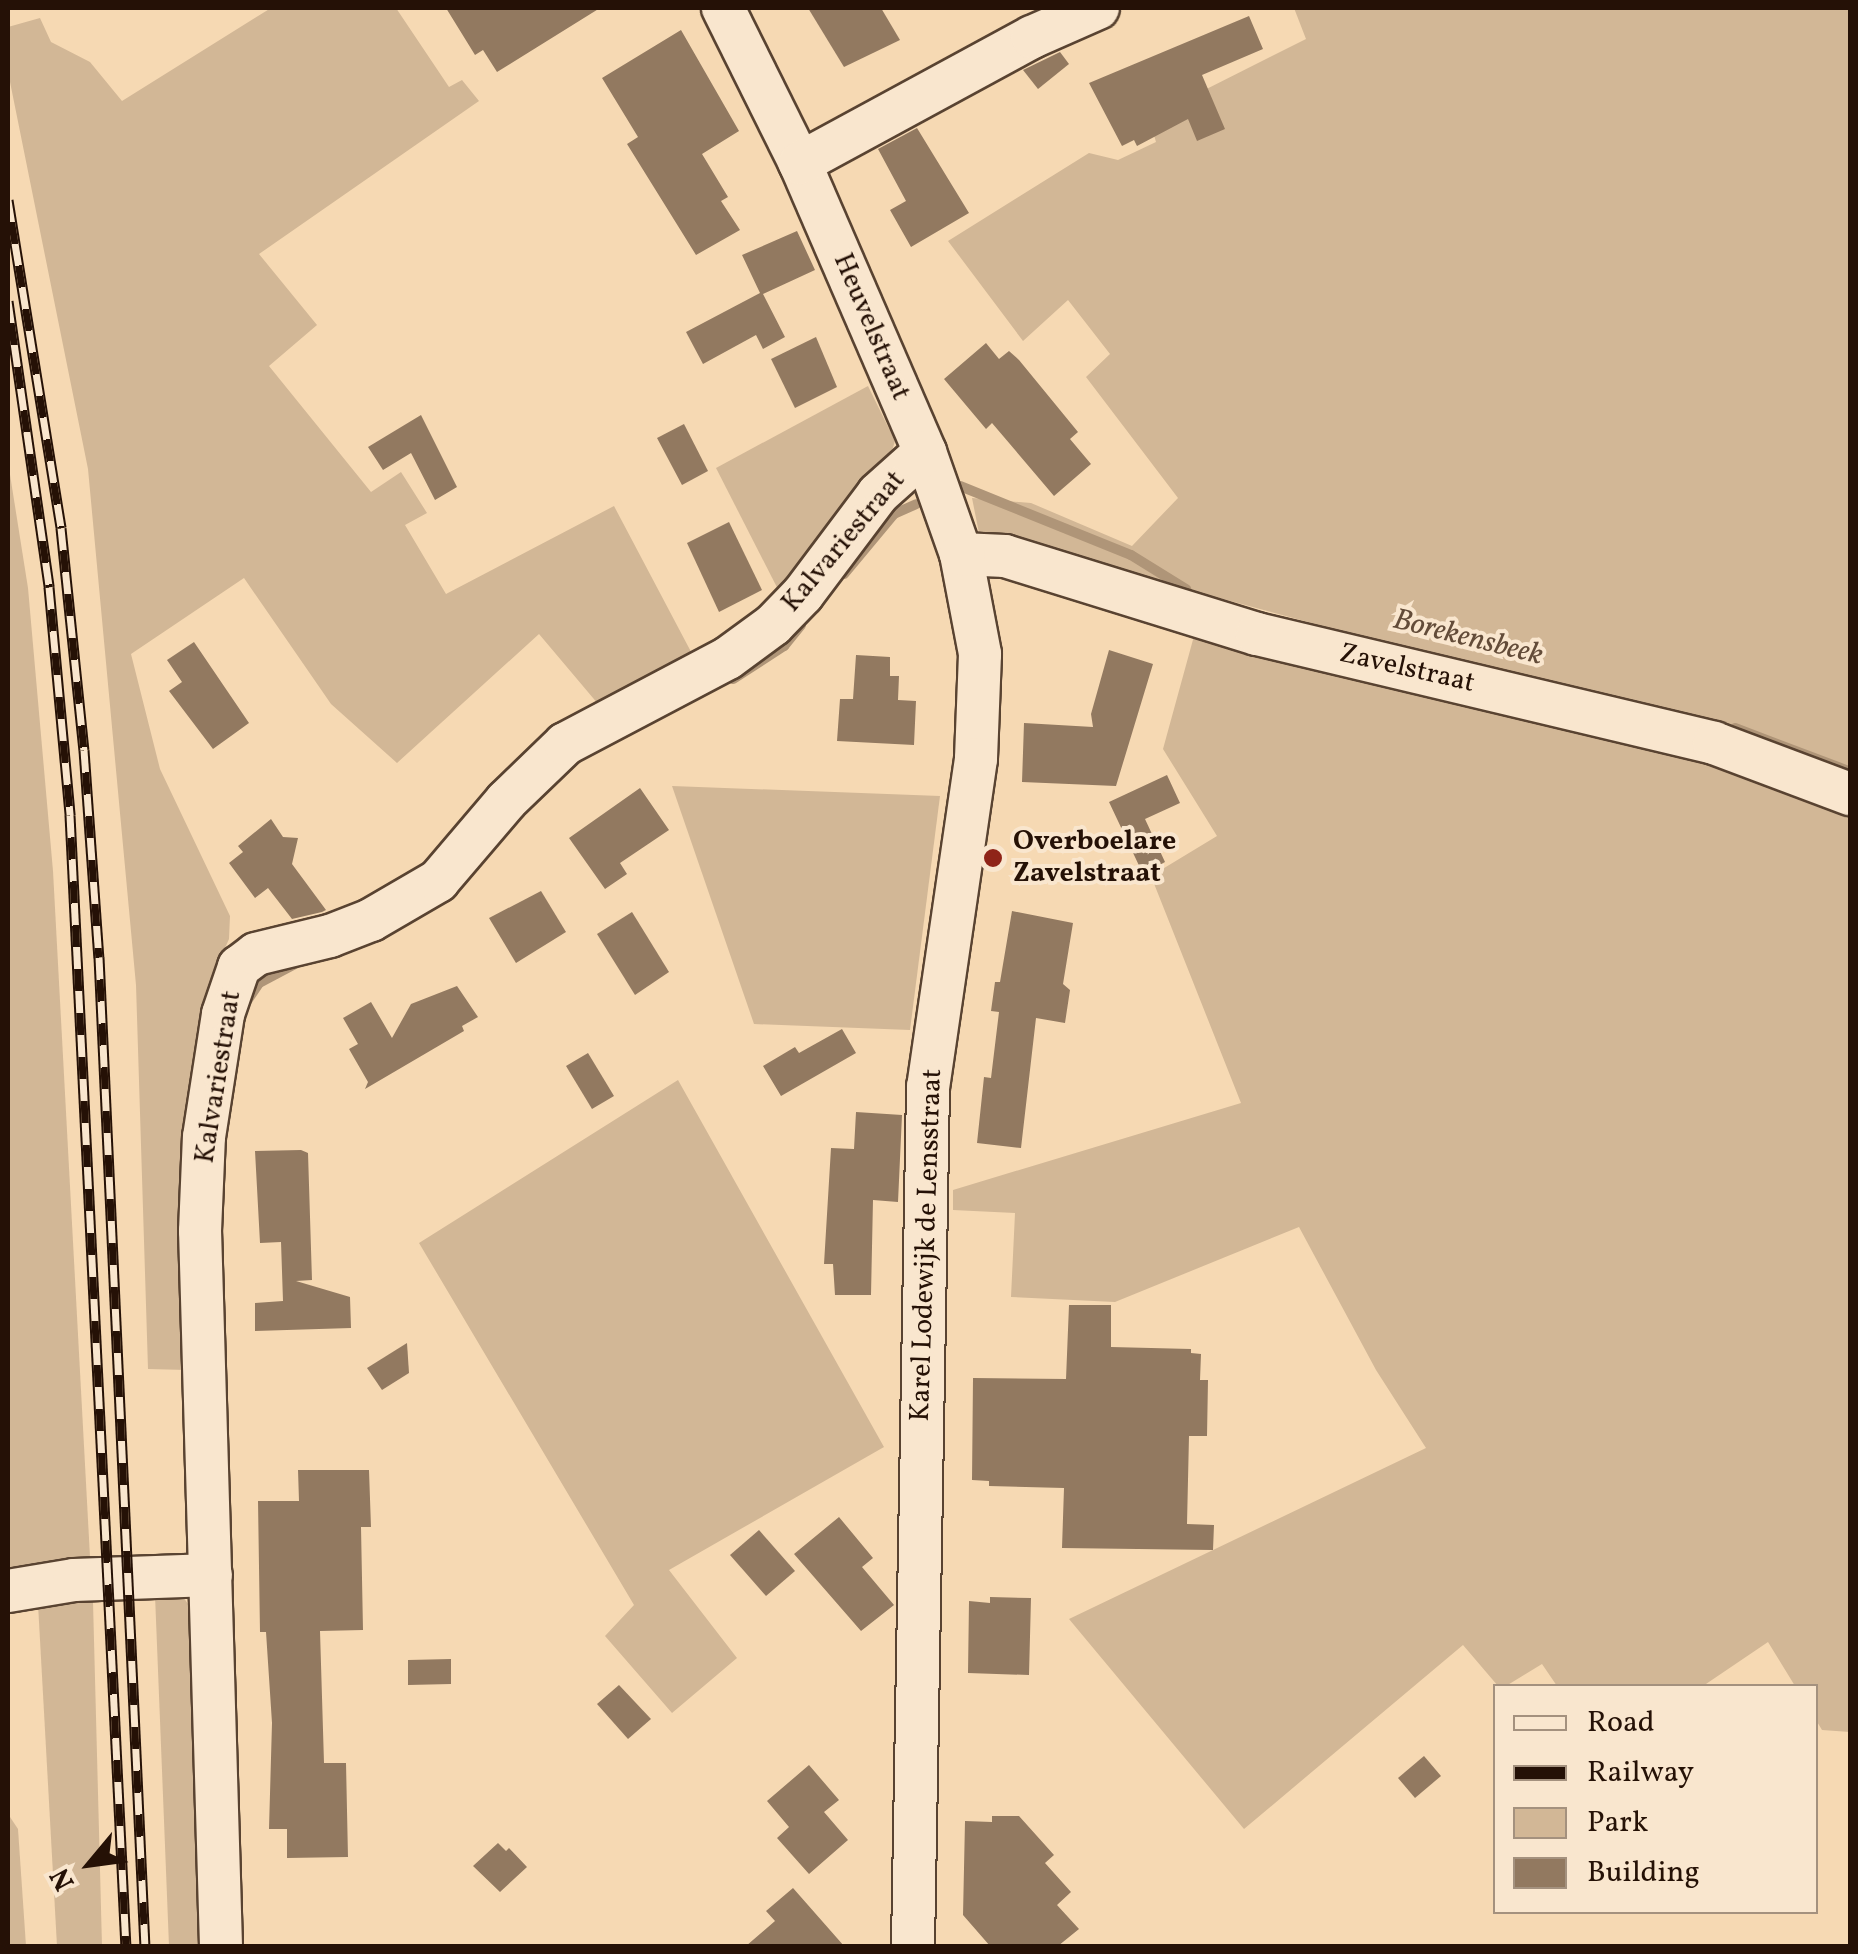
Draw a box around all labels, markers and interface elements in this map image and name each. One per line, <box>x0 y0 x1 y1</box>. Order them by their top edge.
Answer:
street label: Heuvelstraat <box>825 249 917 405</box>
street label: Kalvariestraat <box>775 464 913 620</box>
water label: Borekensbeek <box>1389 602 1547 674</box>
street label: Zavelstraat <box>1336 637 1478 701</box>
place label: Overboelare Zavelstraat <box>1013 825 1176 891</box>
marker: Overboelare Zavelstraat <box>982 847 1004 869</box>
street label: Kalvariestraat <box>189 988 249 1166</box>
street label: Karel Lodewijk de Lensstraat <box>904 1068 950 1422</box>
legend <box>1493 1684 1818 1914</box>
text: Road <box>1587 1702 1655 1744</box>
text: Railway <box>1587 1752 1694 1794</box>
text: Park <box>1587 1802 1648 1844</box>
north arrow <box>40 1814 140 1914</box>
text: Building <box>1587 1852 1700 1894</box>
text: N <box>41 1860 85 1897</box>

